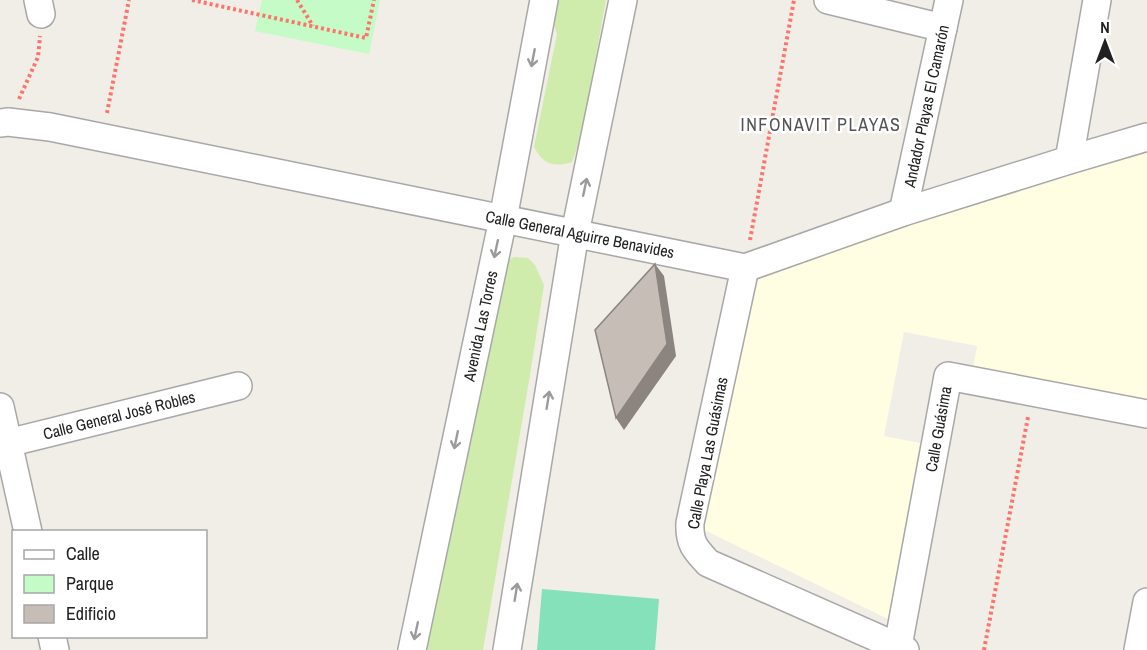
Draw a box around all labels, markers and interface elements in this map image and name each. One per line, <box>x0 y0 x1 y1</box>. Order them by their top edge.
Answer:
north arrow <box>1075 12 1135 72</box>
text: N <box>1100 16 1110 38</box>
street label: Andador Playas El Camarón <box>898 23 954 190</box>
one-way arrow <box>527 47 538 67</box>
district label: INFONAVIT PLAYAS <box>741 112 901 137</box>
one-way arrow <box>580 178 591 197</box>
street label: Calle General Aguirre Benavides <box>484 205 676 263</box>
one-way arrow <box>490 239 502 258</box>
street label: Avenida Las Torres <box>457 269 502 384</box>
street label: Calle Playa Las Guásimas <box>681 375 733 531</box>
street label: Calle Guásima <box>920 384 956 474</box>
street label: Calle General José Robles <box>41 385 197 445</box>
one-way arrow <box>543 391 554 410</box>
one-way arrow <box>450 430 461 449</box>
legend <box>12 530 207 638</box>
text: Calle <box>66 541 100 566</box>
text: Parque <box>66 571 114 596</box>
one-way arrow <box>511 583 522 603</box>
text: Edificio <box>66 601 116 626</box>
one-way arrow <box>409 621 421 640</box>

